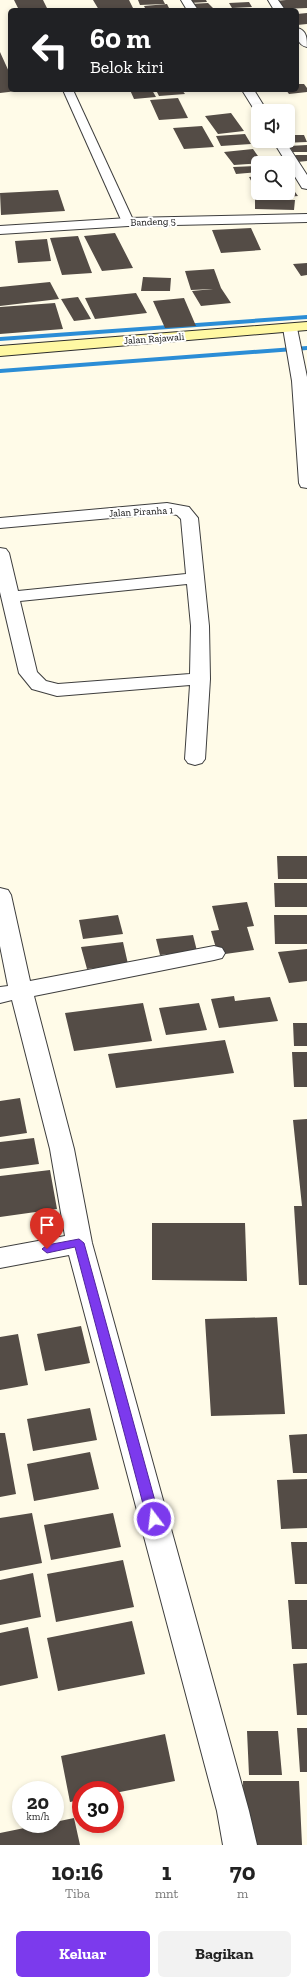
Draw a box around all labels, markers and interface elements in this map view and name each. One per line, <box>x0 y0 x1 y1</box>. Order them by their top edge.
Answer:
text: 60 m <box>90 22 151 55</box>
icon: left <box>24 24 76 76</box>
text: Belok kiri <box>90 56 164 78</box>
map controls <box>251 104 295 200</box>
button: sound <box>251 104 295 148</box>
button: search <box>251 156 295 200</box>
street label: Bandeng 5 <box>130 215 176 229</box>
street label: Jalan Rajawali <box>123 331 185 347</box>
street label: Jalan Piranha 1 <box>108 504 174 520</box>
pin <box>30 1208 64 1249</box>
icon: arrive <box>36 1214 58 1236</box>
position arrow <box>133 1498 175 1540</box>
speed limit sign: 30 <box>72 1781 124 1833</box>
text: 20 <box>27 1790 49 1814</box>
text: km/h <box>27 1811 49 1823</box>
text: 10:16 <box>51 1857 103 1886</box>
text: 1 <box>162 1857 171 1886</box>
text: 70 <box>230 1857 256 1886</box>
text: Tiba <box>65 1886 90 1901</box>
text: mnt <box>155 1886 178 1901</box>
text: m <box>237 1886 248 1901</box>
button: Keluar <box>16 1931 150 1977</box>
button: Bagikan <box>158 1931 291 1977</box>

